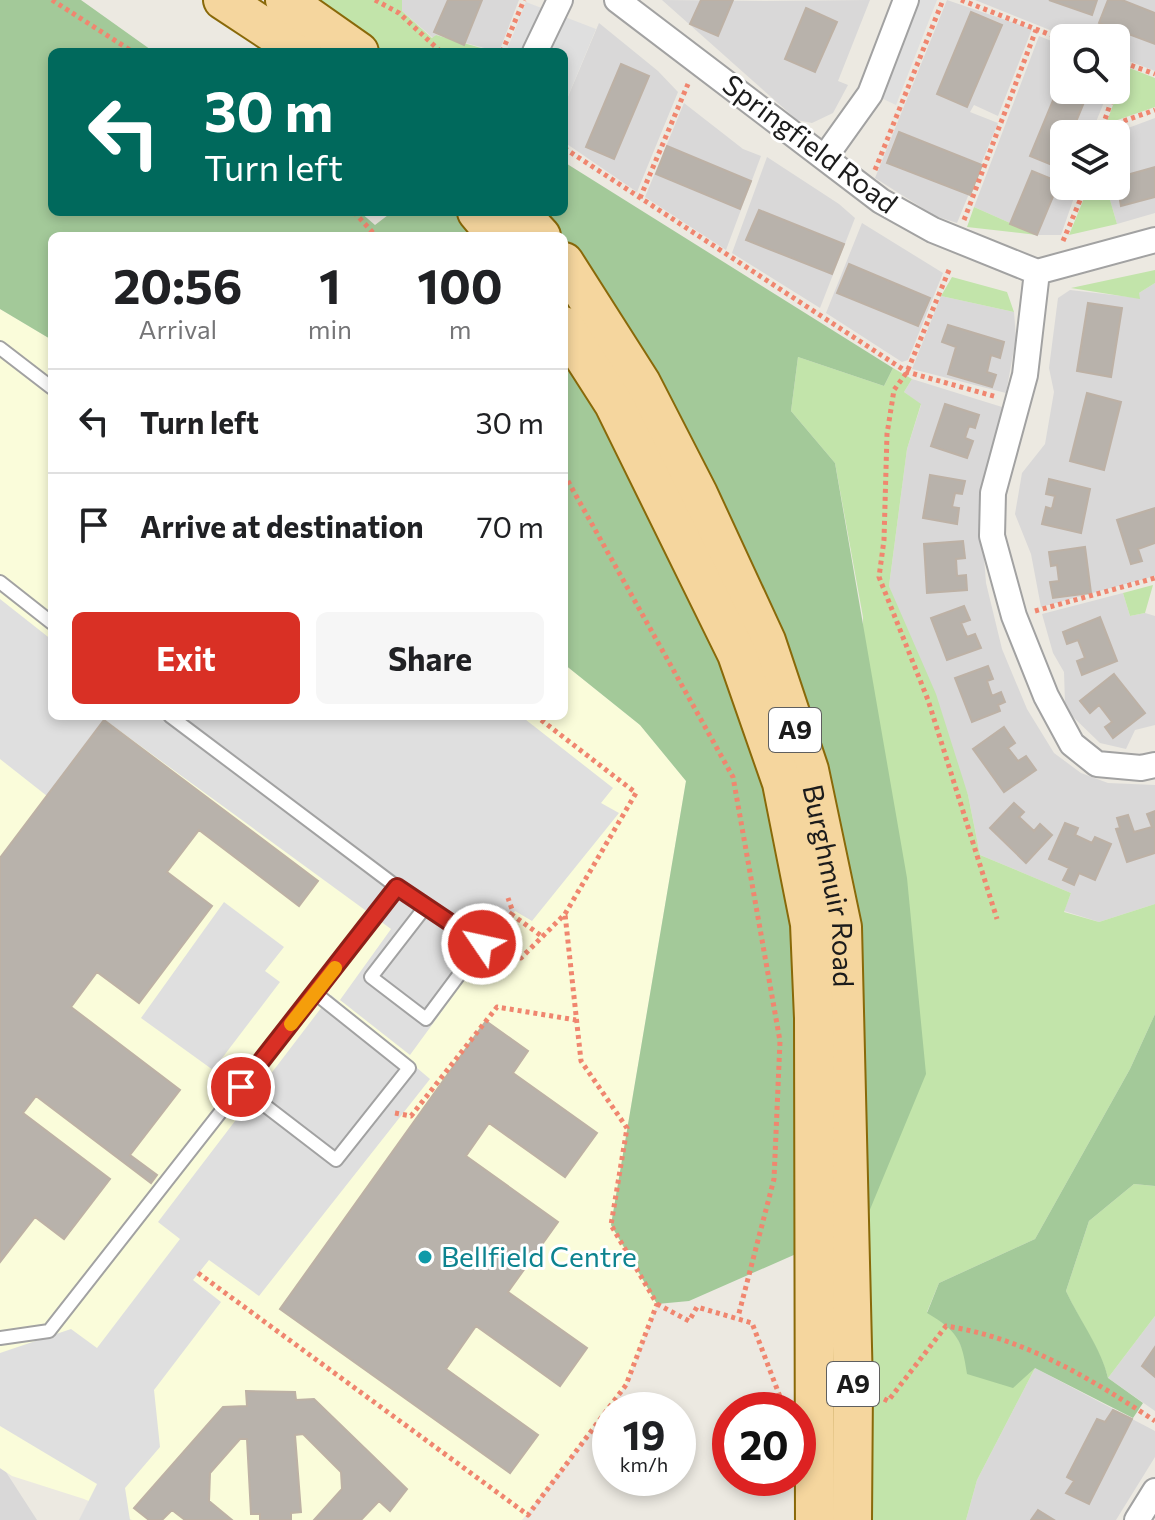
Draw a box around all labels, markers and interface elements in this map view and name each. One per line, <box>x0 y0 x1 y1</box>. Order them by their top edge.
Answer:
map controls <box>1050 24 1130 200</box>
button: search <box>1050 24 1130 104</box>
street label: Springfield Road <box>717 67 905 220</box>
text: 30 m <box>204 75 333 144</box>
icon: left <box>72 80 176 184</box>
button: layers <box>1050 120 1130 200</box>
text: Turn left <box>204 144 343 188</box>
text: 20:56 <box>113 255 242 314</box>
text: 1 <box>319 255 341 314</box>
text: 100 <box>417 255 503 314</box>
text: Arrival <box>139 313 217 344</box>
text: min <box>308 313 352 344</box>
text: m <box>449 313 471 344</box>
icon: left <box>72 399 116 443</box>
text: Turn left <box>140 403 259 440</box>
text: 30 m <box>475 403 544 440</box>
icon: arrive <box>72 503 116 547</box>
text: Arrive at destination <box>140 507 424 544</box>
text: 70 m <box>477 507 544 544</box>
button: Exit <box>72 612 300 704</box>
button: Share <box>316 612 544 704</box>
road number: A9 <box>769 708 821 752</box>
street label: Burghmuir Road <box>796 781 861 987</box>
position arrow <box>440 902 524 986</box>
pin <box>207 1053 275 1121</box>
icon: arrive <box>219 1065 263 1109</box>
place label: Bellfield Centre <box>441 1239 637 1273</box>
marker: Bellfield Centre <box>416 1248 434 1266</box>
road number: A9 <box>827 1362 879 1406</box>
speed limit sign: 20 <box>712 1392 816 1496</box>
text: 19 <box>623 1409 665 1458</box>
text: km/h <box>620 1452 668 1476</box>

